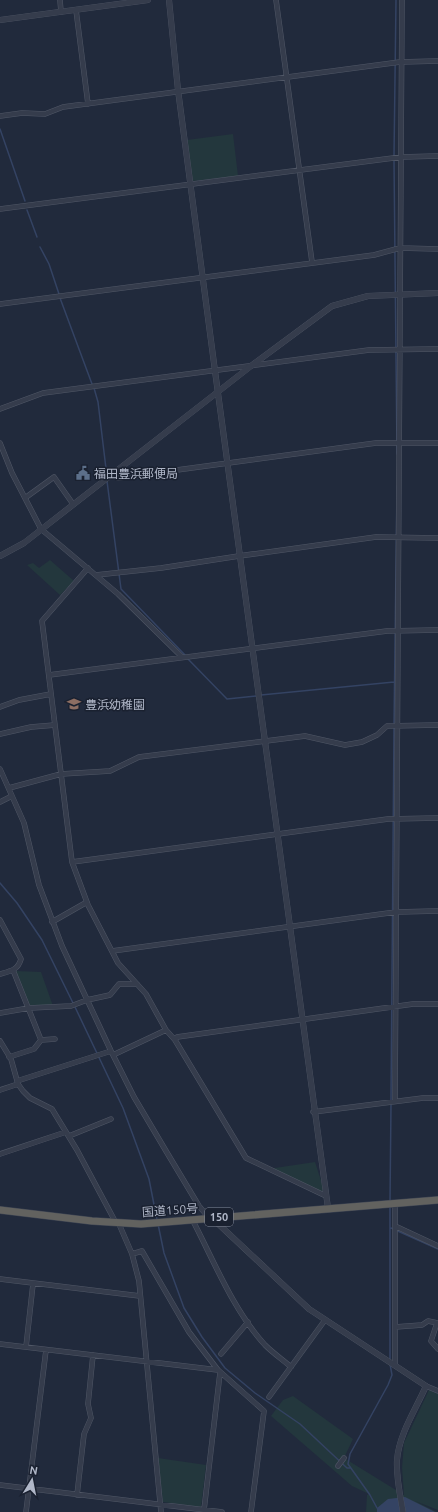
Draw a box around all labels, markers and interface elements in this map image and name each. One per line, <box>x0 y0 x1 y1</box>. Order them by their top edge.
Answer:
public building icon: 福田豊浜郵便局 <box>75 465 91 481</box>
place label: 福田豊浜郵便局 <box>94 467 178 480</box>
school or university icon: 豊浜幼稚園 <box>66 696 82 712</box>
place label: 豊浜幼稚園 <box>85 698 145 711</box>
street label: 国道150号 <box>141 1202 199 1218</box>
road number: 150 <box>205 1208 233 1226</box>
north arrow <box>12 1460 52 1500</box>
text: N <box>29 1464 39 1477</box>

